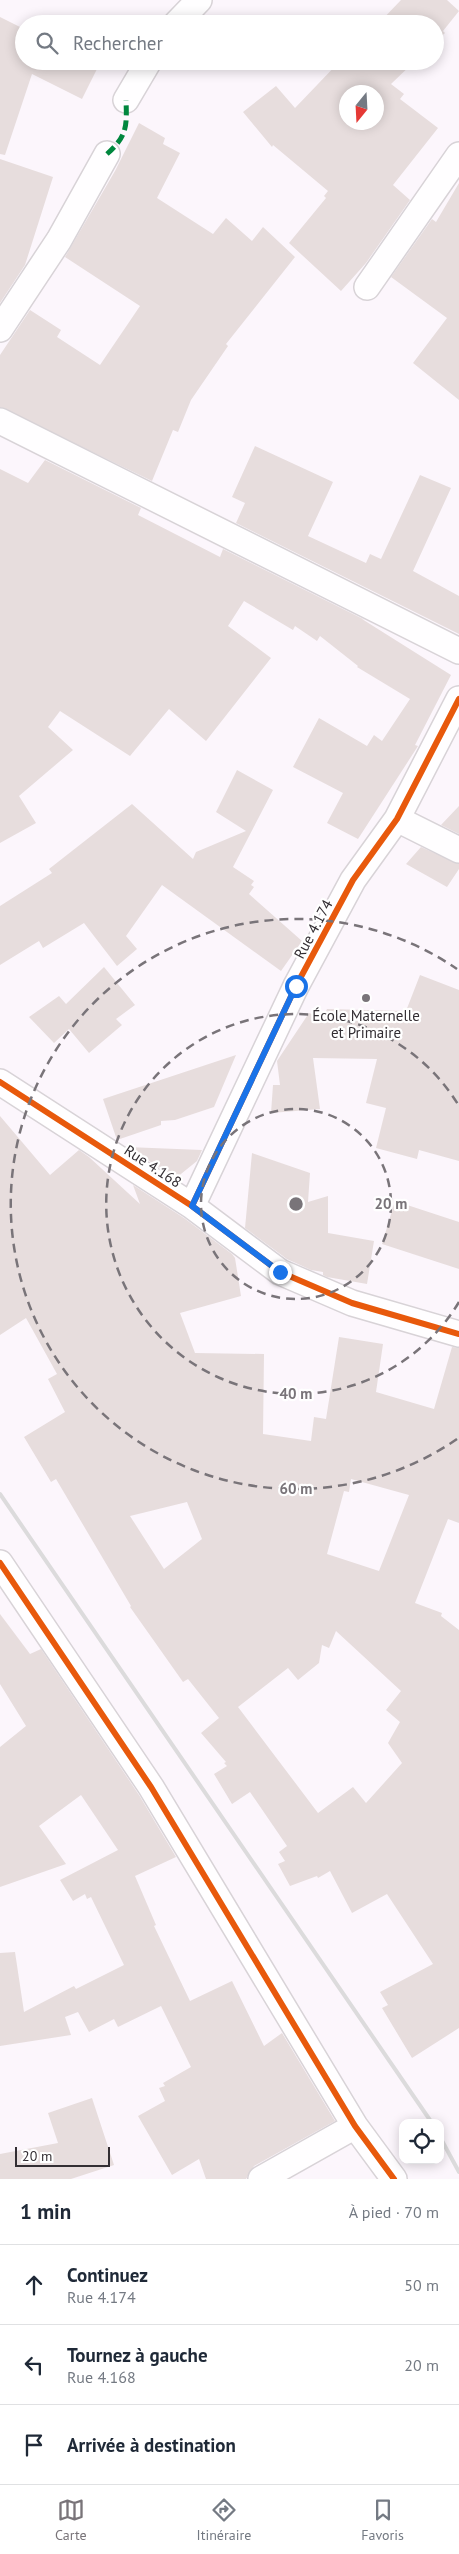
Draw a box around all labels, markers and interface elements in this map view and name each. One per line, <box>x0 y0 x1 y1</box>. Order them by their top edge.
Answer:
search box <box>15 15 444 70</box>
icon: search <box>33 29 61 57</box>
text: Rechercher <box>73 31 163 55</box>
north arrow <box>339 85 384 130</box>
street label: Rue 4.174 <box>289 896 337 962</box>
route start <box>285 975 308 998</box>
marker: École Maternelle et Primaire <box>360 992 372 1004</box>
place label: École Maternelle et Primaire <box>312 1006 420 1042</box>
street label: Rue 4.168 <box>121 1140 185 1192</box>
text: 20 m <box>375 1194 407 1213</box>
centre of rings <box>287 1195 305 1213</box>
route end <box>269 1261 292 1284</box>
text: 40 m <box>280 1384 312 1403</box>
text: 60 m <box>280 1479 312 1498</box>
map controls <box>399 2119 444 2164</box>
button: locate <box>399 2119 444 2164</box>
scale bar <box>15 2144 110 2167</box>
text: 20 m <box>22 2147 52 2165</box>
text: 1 min <box>20 2198 71 2225</box>
text: À pied · 70 m <box>349 2202 439 2222</box>
text: Continuez <box>67 2263 148 2287</box>
icon: ahead <box>20 2271 48 2299</box>
text: 50 m <box>404 2275 439 2295</box>
text: Rue 4.174 <box>67 2287 136 2307</box>
text: Tournez à gauche <box>67 2343 208 2367</box>
icon: left <box>20 2351 48 2379</box>
text: 20 m <box>404 2355 439 2375</box>
text: Rue 4.168 <box>67 2367 136 2387</box>
icon: arrive <box>20 2431 48 2459</box>
text: Arrivée à destination <box>67 2433 236 2457</box>
tab: Carte <box>55 2496 87 2544</box>
tab: Itinéraire <box>197 2496 251 2544</box>
tab: Favoris <box>361 2496 404 2544</box>

